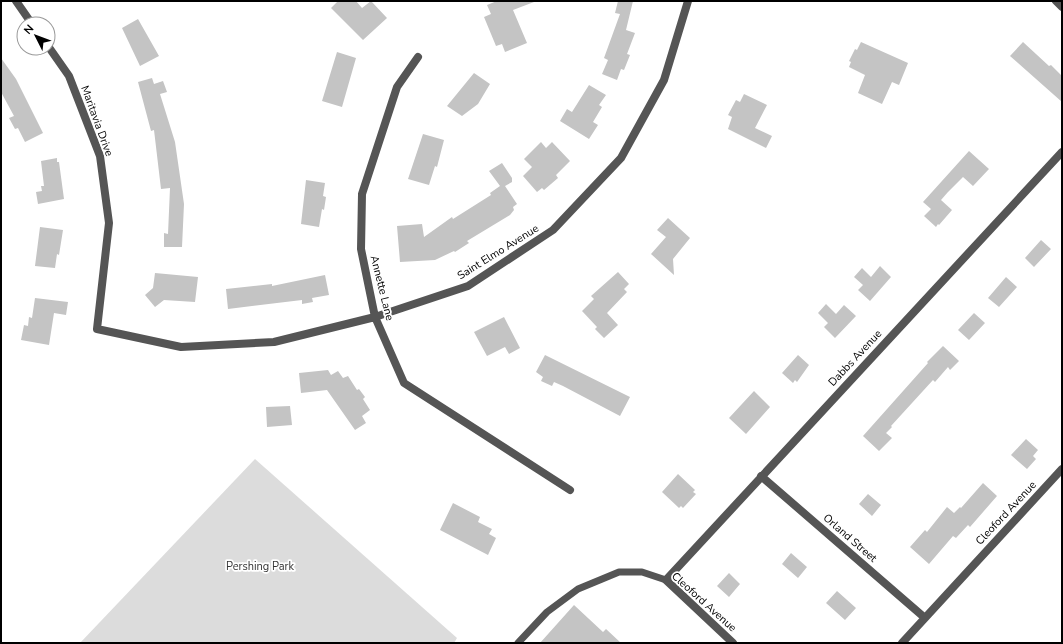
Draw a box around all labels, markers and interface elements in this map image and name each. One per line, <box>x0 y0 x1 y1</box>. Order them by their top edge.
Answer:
north arrow <box>16 16 56 56</box>
text: N <box>21 22 37 38</box>
street label: Maritavia Drive <box>77 84 117 159</box>
street label: Saint Elmo Avenue <box>454 221 542 283</box>
street label: Annette Lane <box>367 254 397 322</box>
street label: Dabbs Avenue <box>825 326 885 390</box>
street label: Cleoford Avenue <box>972 478 1040 548</box>
street label: Orland Street <box>820 510 880 566</box>
park label: Pershing Park <box>226 559 295 574</box>
street label: Cleoford Avenue <box>668 569 740 635</box>

